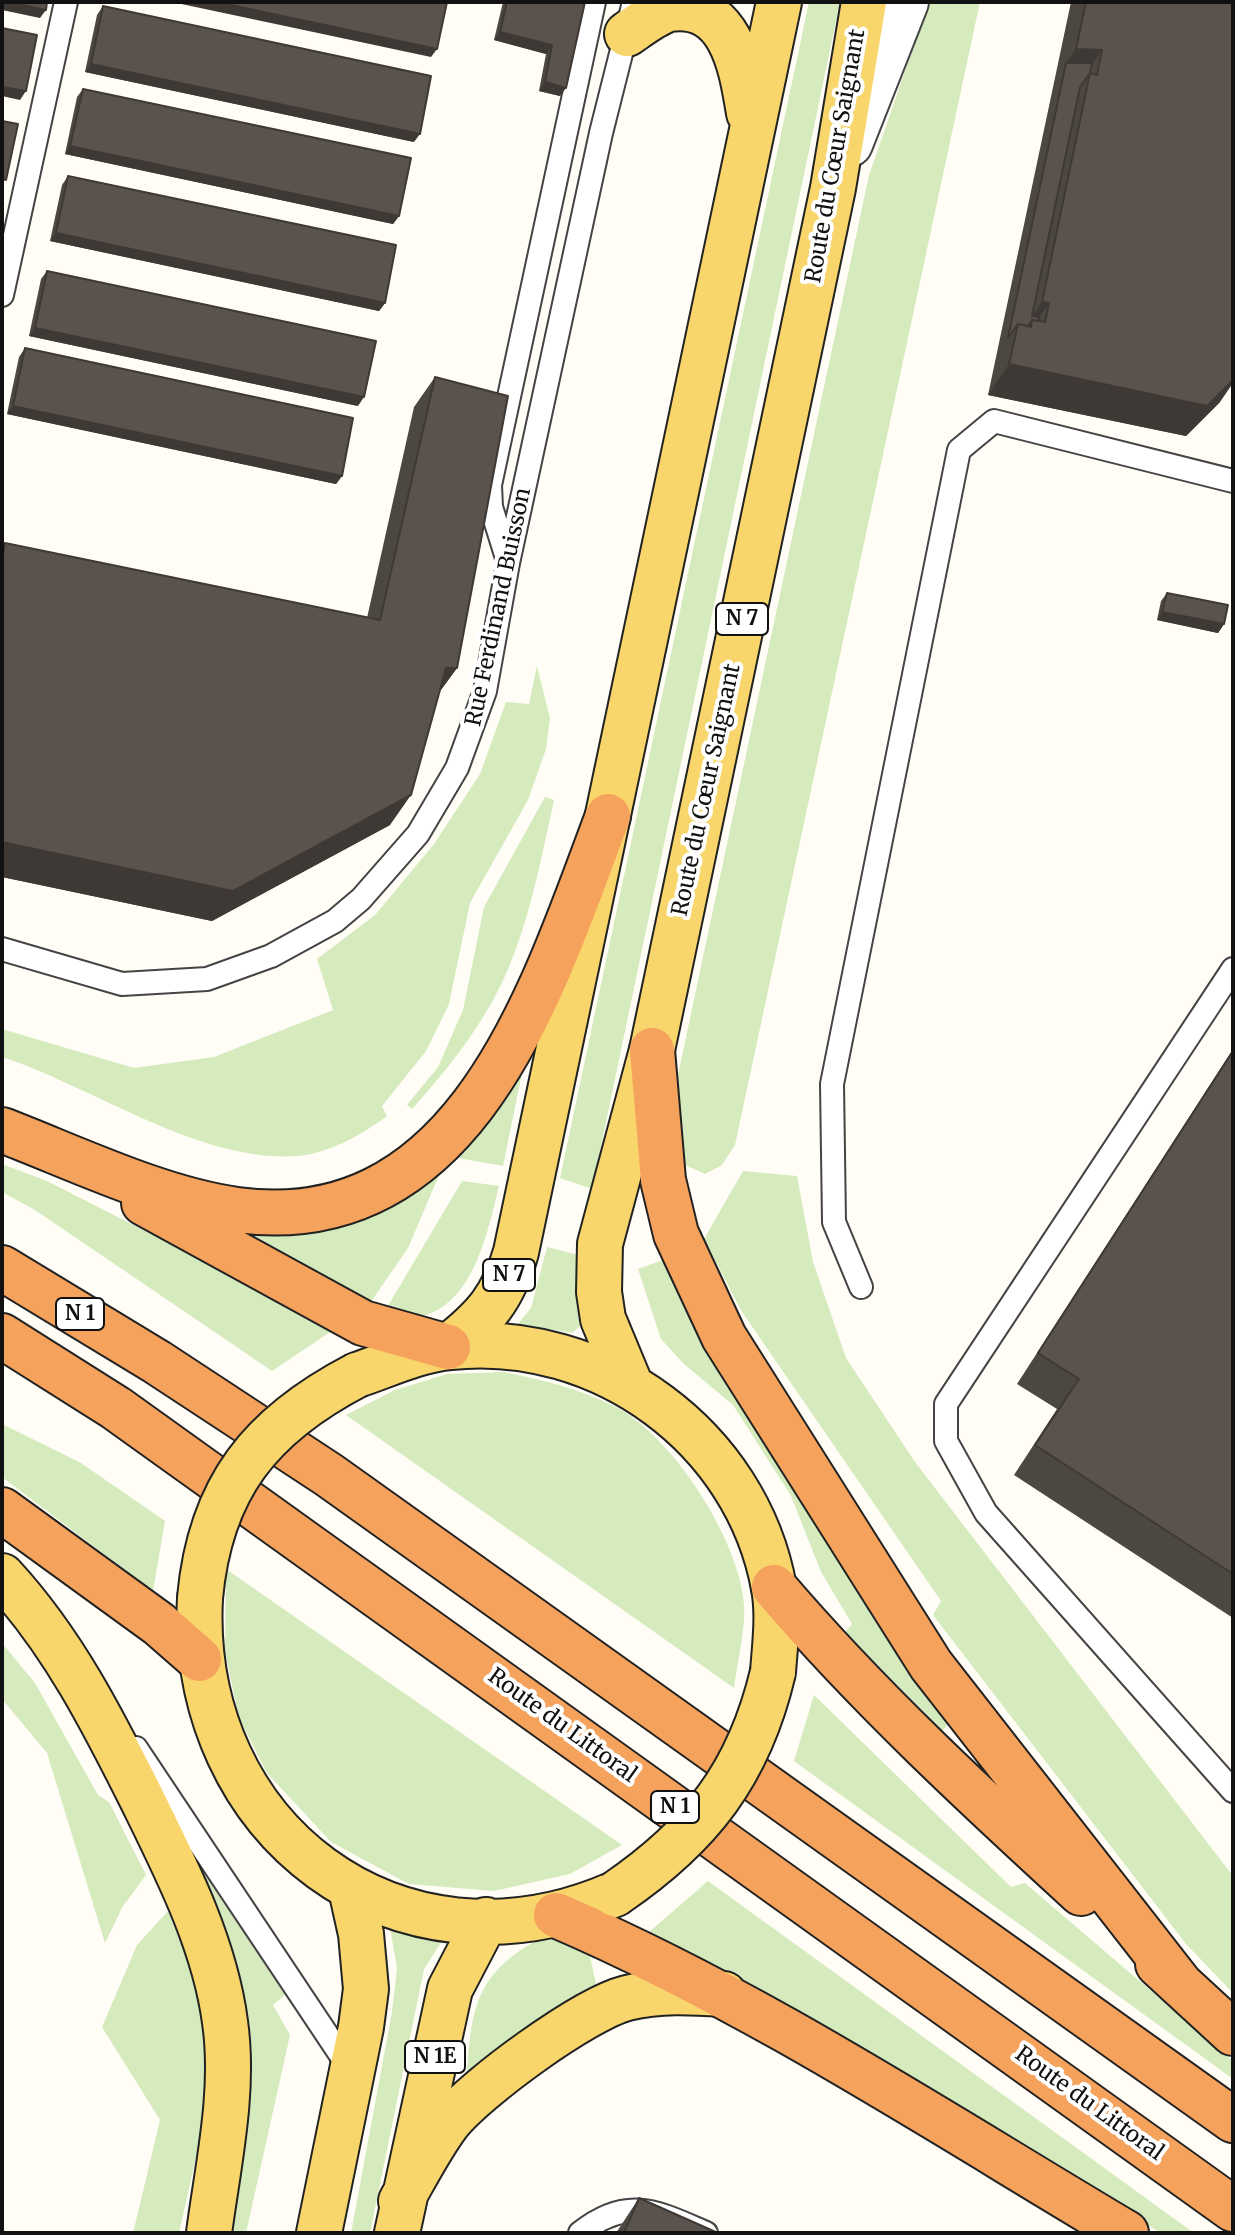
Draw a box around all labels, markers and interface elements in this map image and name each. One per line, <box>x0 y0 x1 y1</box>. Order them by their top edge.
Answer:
street label: Route du Cœur Saignant <box>801 27 871 285</box>
street label: Rue Ferdinand Buisson <box>461 485 537 729</box>
road number: N 7 <box>716 603 768 635</box>
street label: Route du Cœur Saignant <box>667 662 747 918</box>
road number: N 7 <box>483 1259 535 1291</box>
road number: N 1 <box>56 1298 104 1330</box>
street label: Route du Littoral <box>483 1663 641 1789</box>
road number: N 1 <box>651 1791 699 1823</box>
road number: N 1E <box>405 2041 465 2073</box>
street label: Route du Littoral <box>1010 2041 1168 2167</box>

